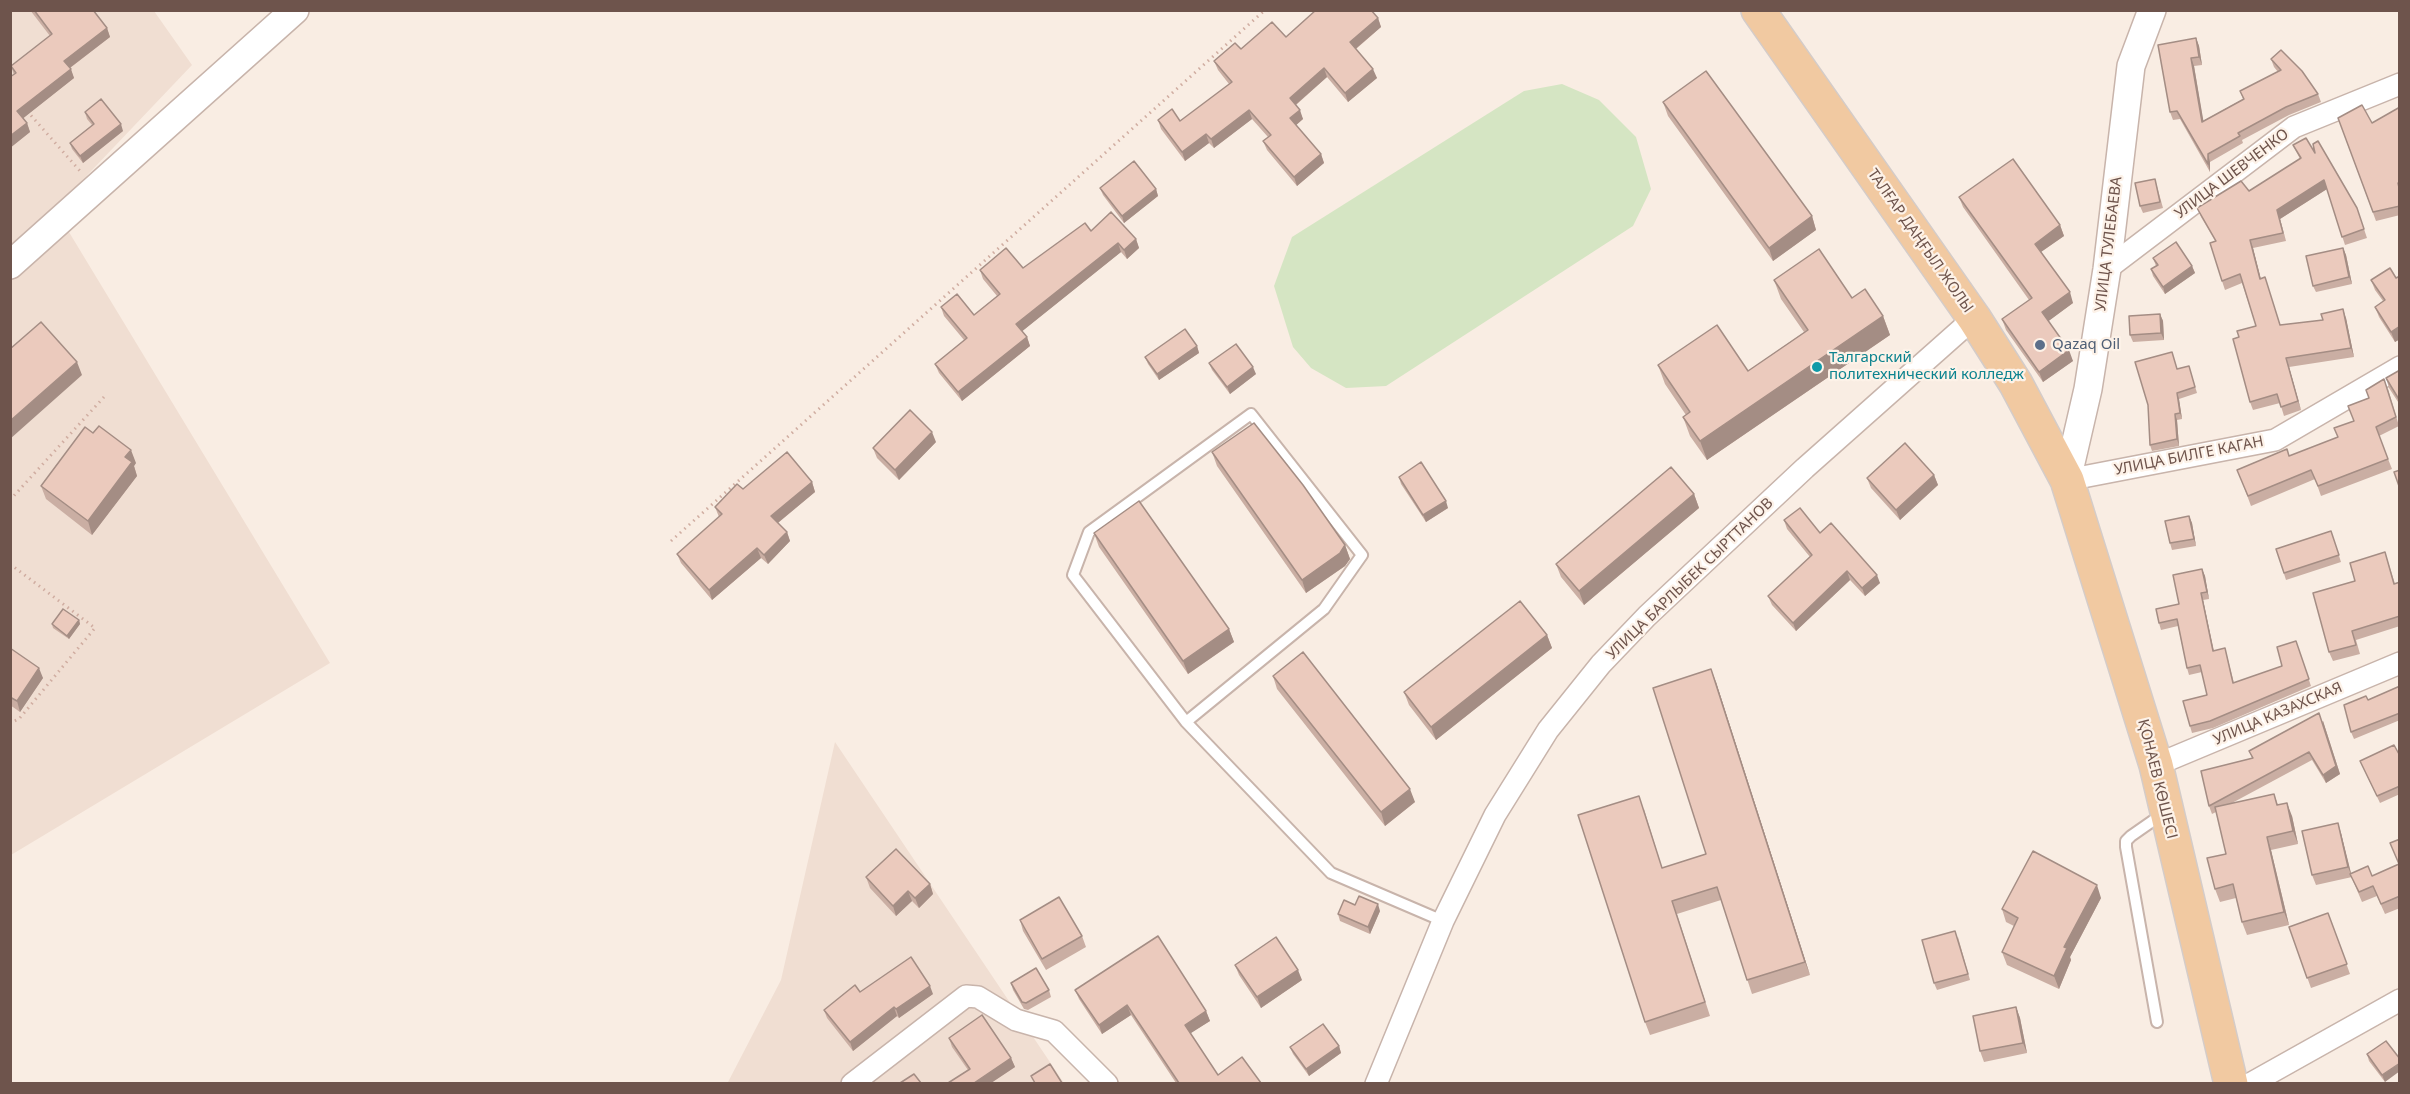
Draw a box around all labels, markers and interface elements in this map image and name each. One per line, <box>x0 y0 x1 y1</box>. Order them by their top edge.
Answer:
street label: УЛИЦА ШЕВЧЕНКО <box>2171 125 2293 223</box>
street label: ТАЛҒАР ДАҢҒЫЛ ЖОЛЫ <box>1863 166 1977 316</box>
street label: УЛИЦА ТУЛЕБАЕВА <box>2092 176 2126 312</box>
place label: Qazaq Oil <box>2052 336 2120 354</box>
marker: Qazaq Oil <box>2033 338 2047 352</box>
place label: Талгарский политехнический колледж <box>1829 349 2024 384</box>
marker: Талгарский политехнический колледж <box>1810 360 1824 374</box>
street label: УЛИЦА БИЛГЕ КАГАН <box>2113 433 2265 479</box>
street label: УЛИЦА БАРЛЫБЕК СЫРТТАНОВ <box>1603 495 1777 663</box>
street label: УЛИЦА КАЗАХСКАЯ <box>2211 679 2345 749</box>
street label: ҚОНАЕВ КӨШЕСІ <box>2133 717 2181 841</box>

